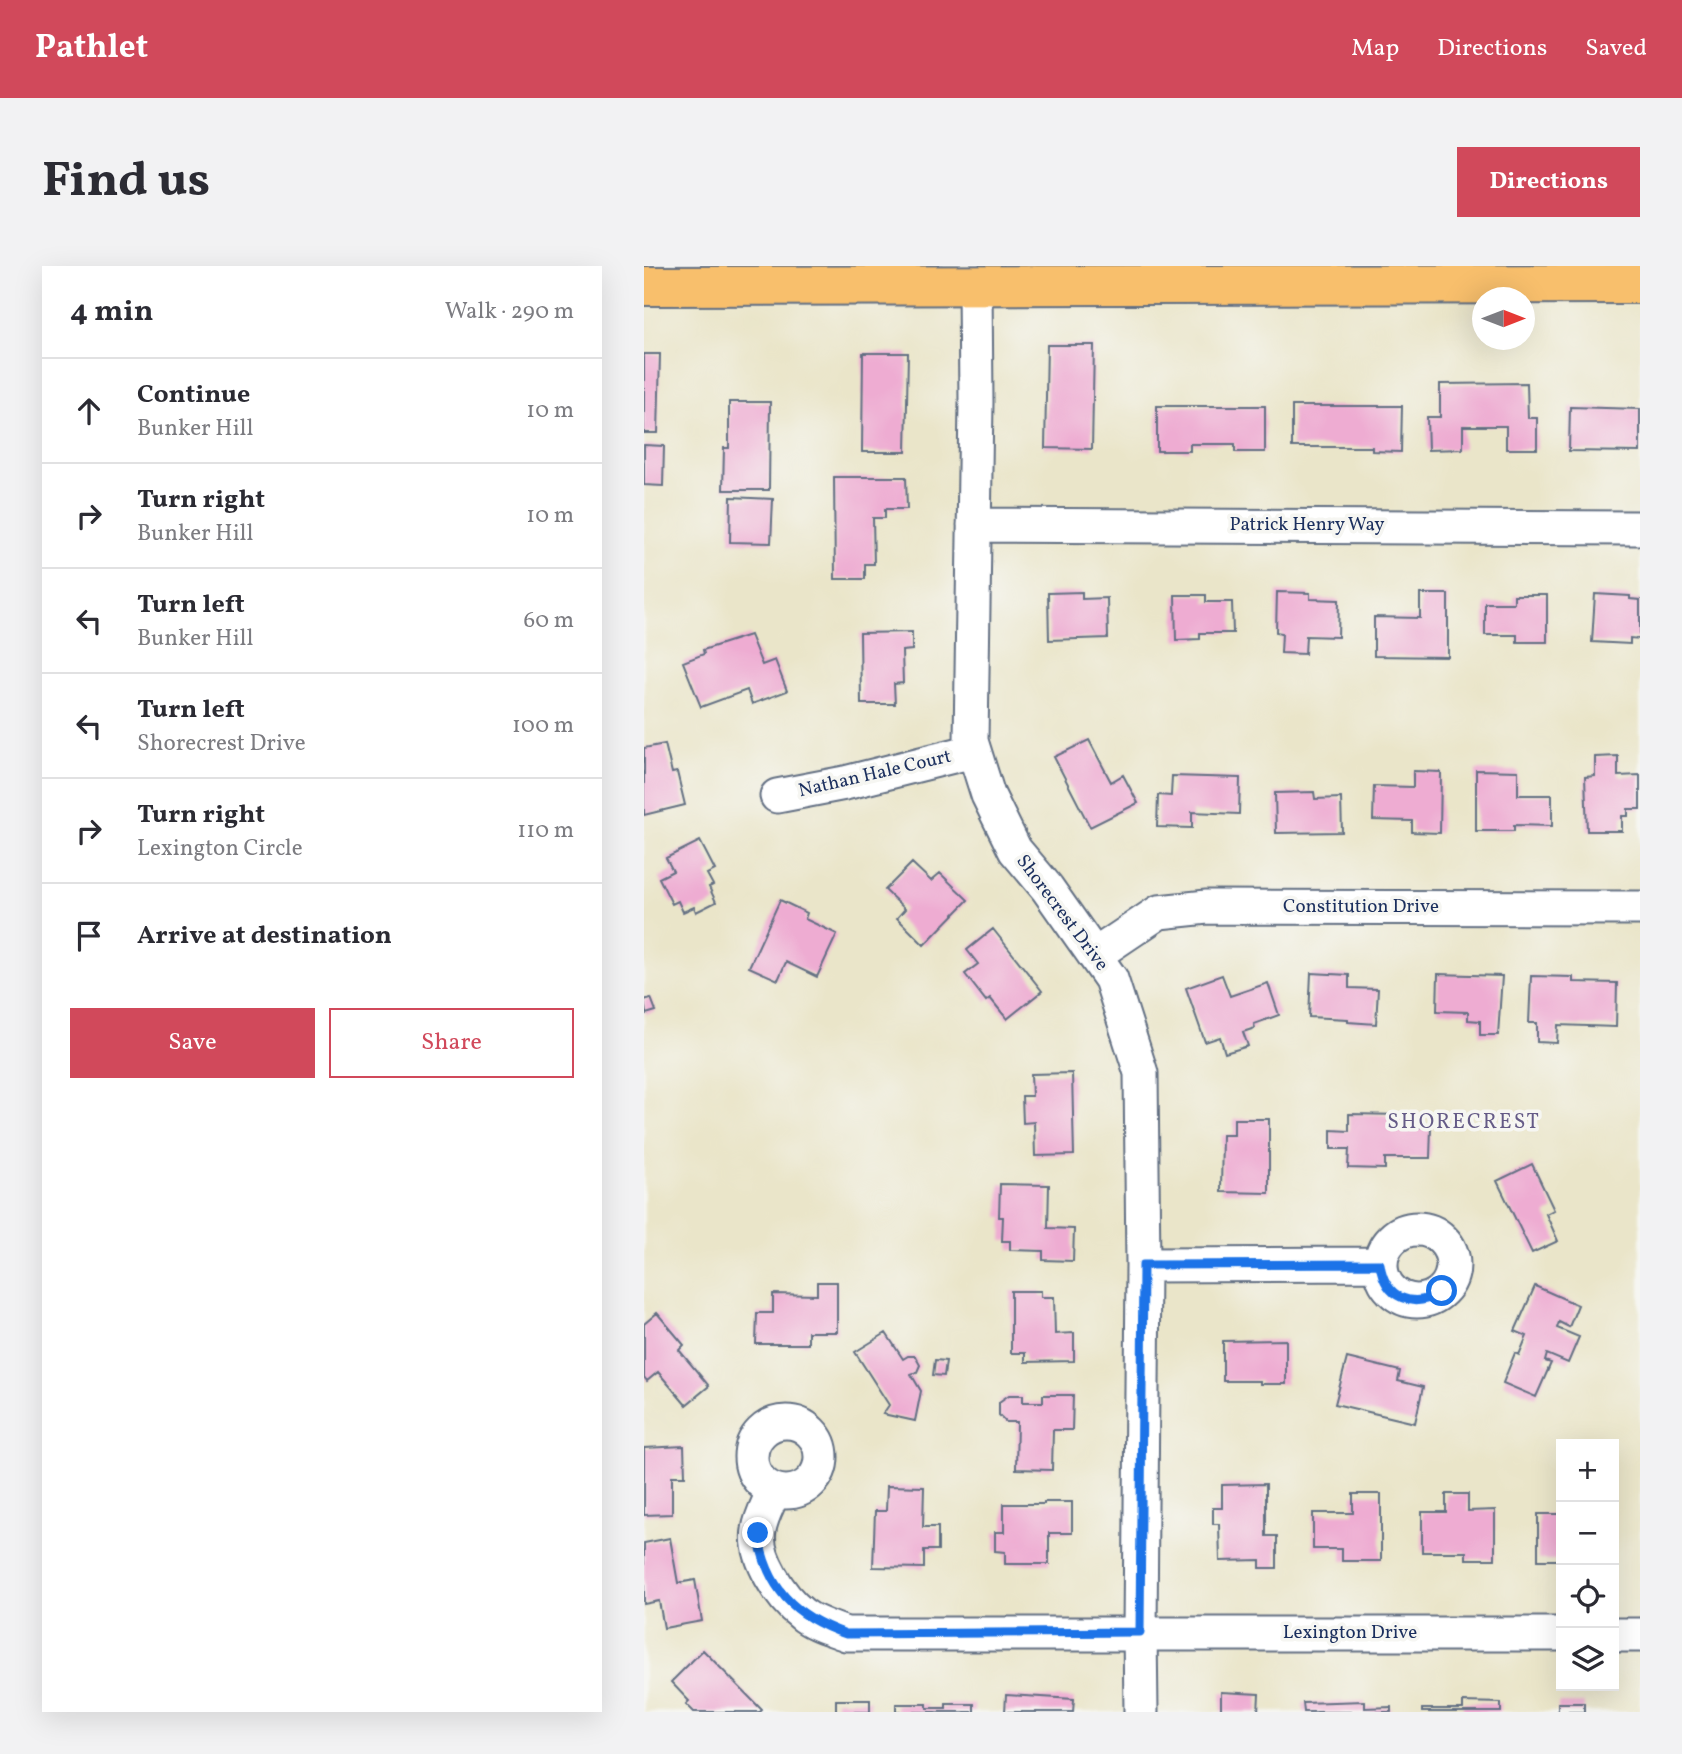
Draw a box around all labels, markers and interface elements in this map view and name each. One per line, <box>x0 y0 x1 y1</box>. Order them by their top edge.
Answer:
text: Pathlet <box>35 26 148 72</box>
text: Map <box>1351 32 1399 66</box>
text: Directions <box>1437 32 1547 66</box>
text: Saved <box>1585 32 1647 66</box>
button: Directions <box>1457 147 1640 217</box>
text: Find us <box>42 148 210 217</box>
north arrow <box>1472 287 1535 350</box>
text: 4 min <box>70 291 154 333</box>
text: Walk · 290 m <box>445 296 574 328</box>
text: Continue <box>137 377 250 413</box>
icon: ahead <box>70 392 108 430</box>
text: 10 m <box>526 395 574 427</box>
text: Bunker Hill <box>137 413 253 445</box>
text: Turn right <box>137 482 265 518</box>
icon: right <box>70 497 108 535</box>
text: 10 m <box>526 500 574 532</box>
street label: Patrick Henry Way <box>1229 512 1385 538</box>
text: Bunker Hill <box>137 518 253 550</box>
text: Turn left <box>137 587 245 623</box>
icon: left <box>70 602 108 640</box>
text: 60 m <box>524 605 574 637</box>
text: Bunker Hill <box>137 623 253 655</box>
text: Turn left <box>137 692 245 728</box>
icon: left <box>70 707 108 745</box>
text: 100 m <box>512 710 574 742</box>
text: Shorecrest Drive <box>137 728 306 760</box>
street label: Nathan Hale Court <box>796 744 954 804</box>
text: Turn right <box>137 797 265 833</box>
icon: right <box>70 812 108 850</box>
text: 110 m <box>517 815 574 847</box>
text: Lexington Circle <box>137 833 303 865</box>
street label: Shorecrest Drive <box>1010 850 1114 976</box>
street label: Constitution Drive <box>1283 894 1439 920</box>
icon: arrive <box>70 917 108 955</box>
text: Arrive at destination <box>137 918 392 954</box>
button: Save <box>70 1008 315 1078</box>
button: Share <box>329 1008 574 1078</box>
district label: SHORECREST <box>1387 1108 1541 1137</box>
route start <box>1426 1275 1457 1306</box>
map controls <box>1556 1439 1619 1691</box>
button: + <box>1556 1439 1619 1502</box>
button: − <box>1556 1502 1619 1565</box>
route end <box>742 1517 773 1548</box>
button: locate <box>1556 1565 1619 1628</box>
street label: Lexington Drive <box>1283 1620 1417 1646</box>
button: layers <box>1556 1628 1619 1691</box>

